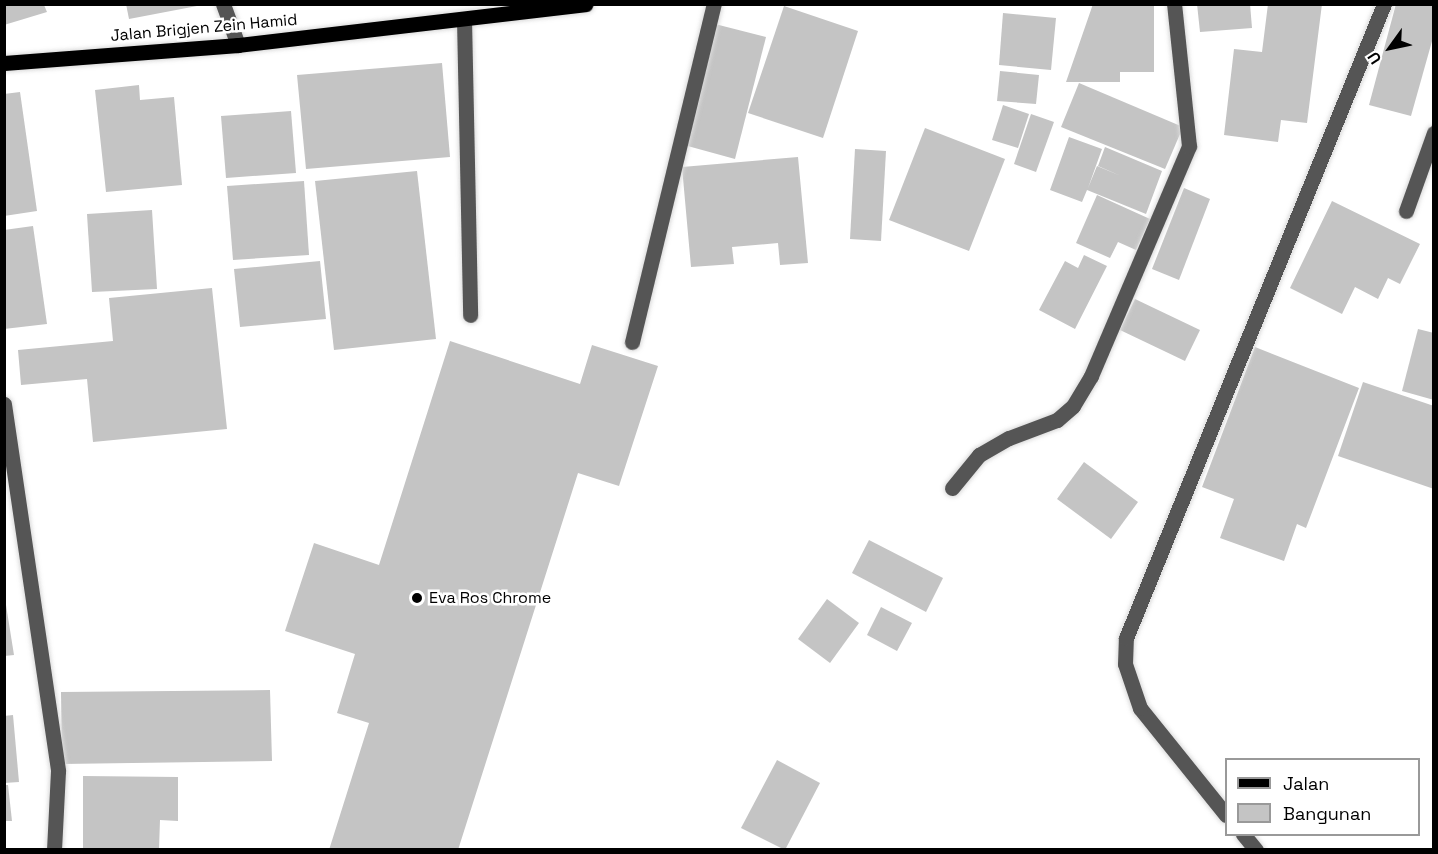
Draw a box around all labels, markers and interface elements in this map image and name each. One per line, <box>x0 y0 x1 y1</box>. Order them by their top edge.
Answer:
street label: Jalan Brigjen Zein Hamid <box>110 10 298 46</box>
north arrow <box>1360 18 1420 78</box>
text: U <box>1363 48 1386 68</box>
place label: Eva Ros Chrome <box>429 588 551 608</box>
marker: Eva Ros Chrome <box>410 591 424 605</box>
legend <box>1225 758 1420 836</box>
text: Jalan <box>1283 772 1329 795</box>
text: Bangunan <box>1283 802 1371 825</box>

